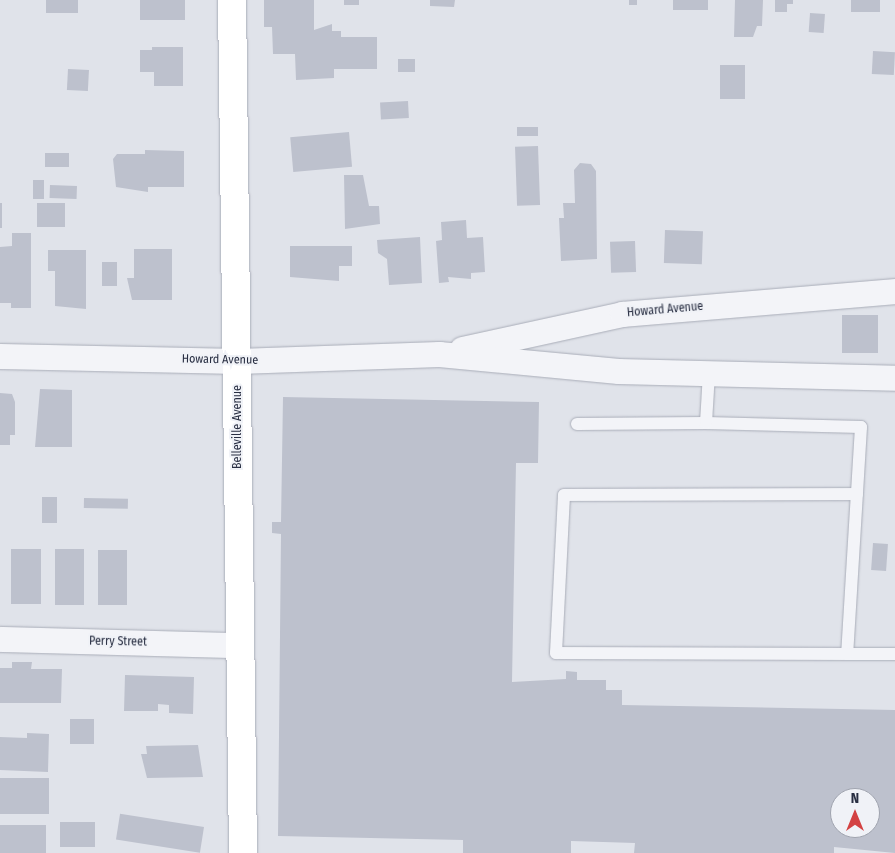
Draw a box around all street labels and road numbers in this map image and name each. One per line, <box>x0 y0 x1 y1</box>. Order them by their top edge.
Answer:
street label: Howard Avenue <box>626 300 704 320</box>
street label: Howard Avenue <box>182 352 258 368</box>
street label: Belleville Avenue <box>231 385 245 469</box>
street label: Perry Street <box>89 634 147 650</box>

